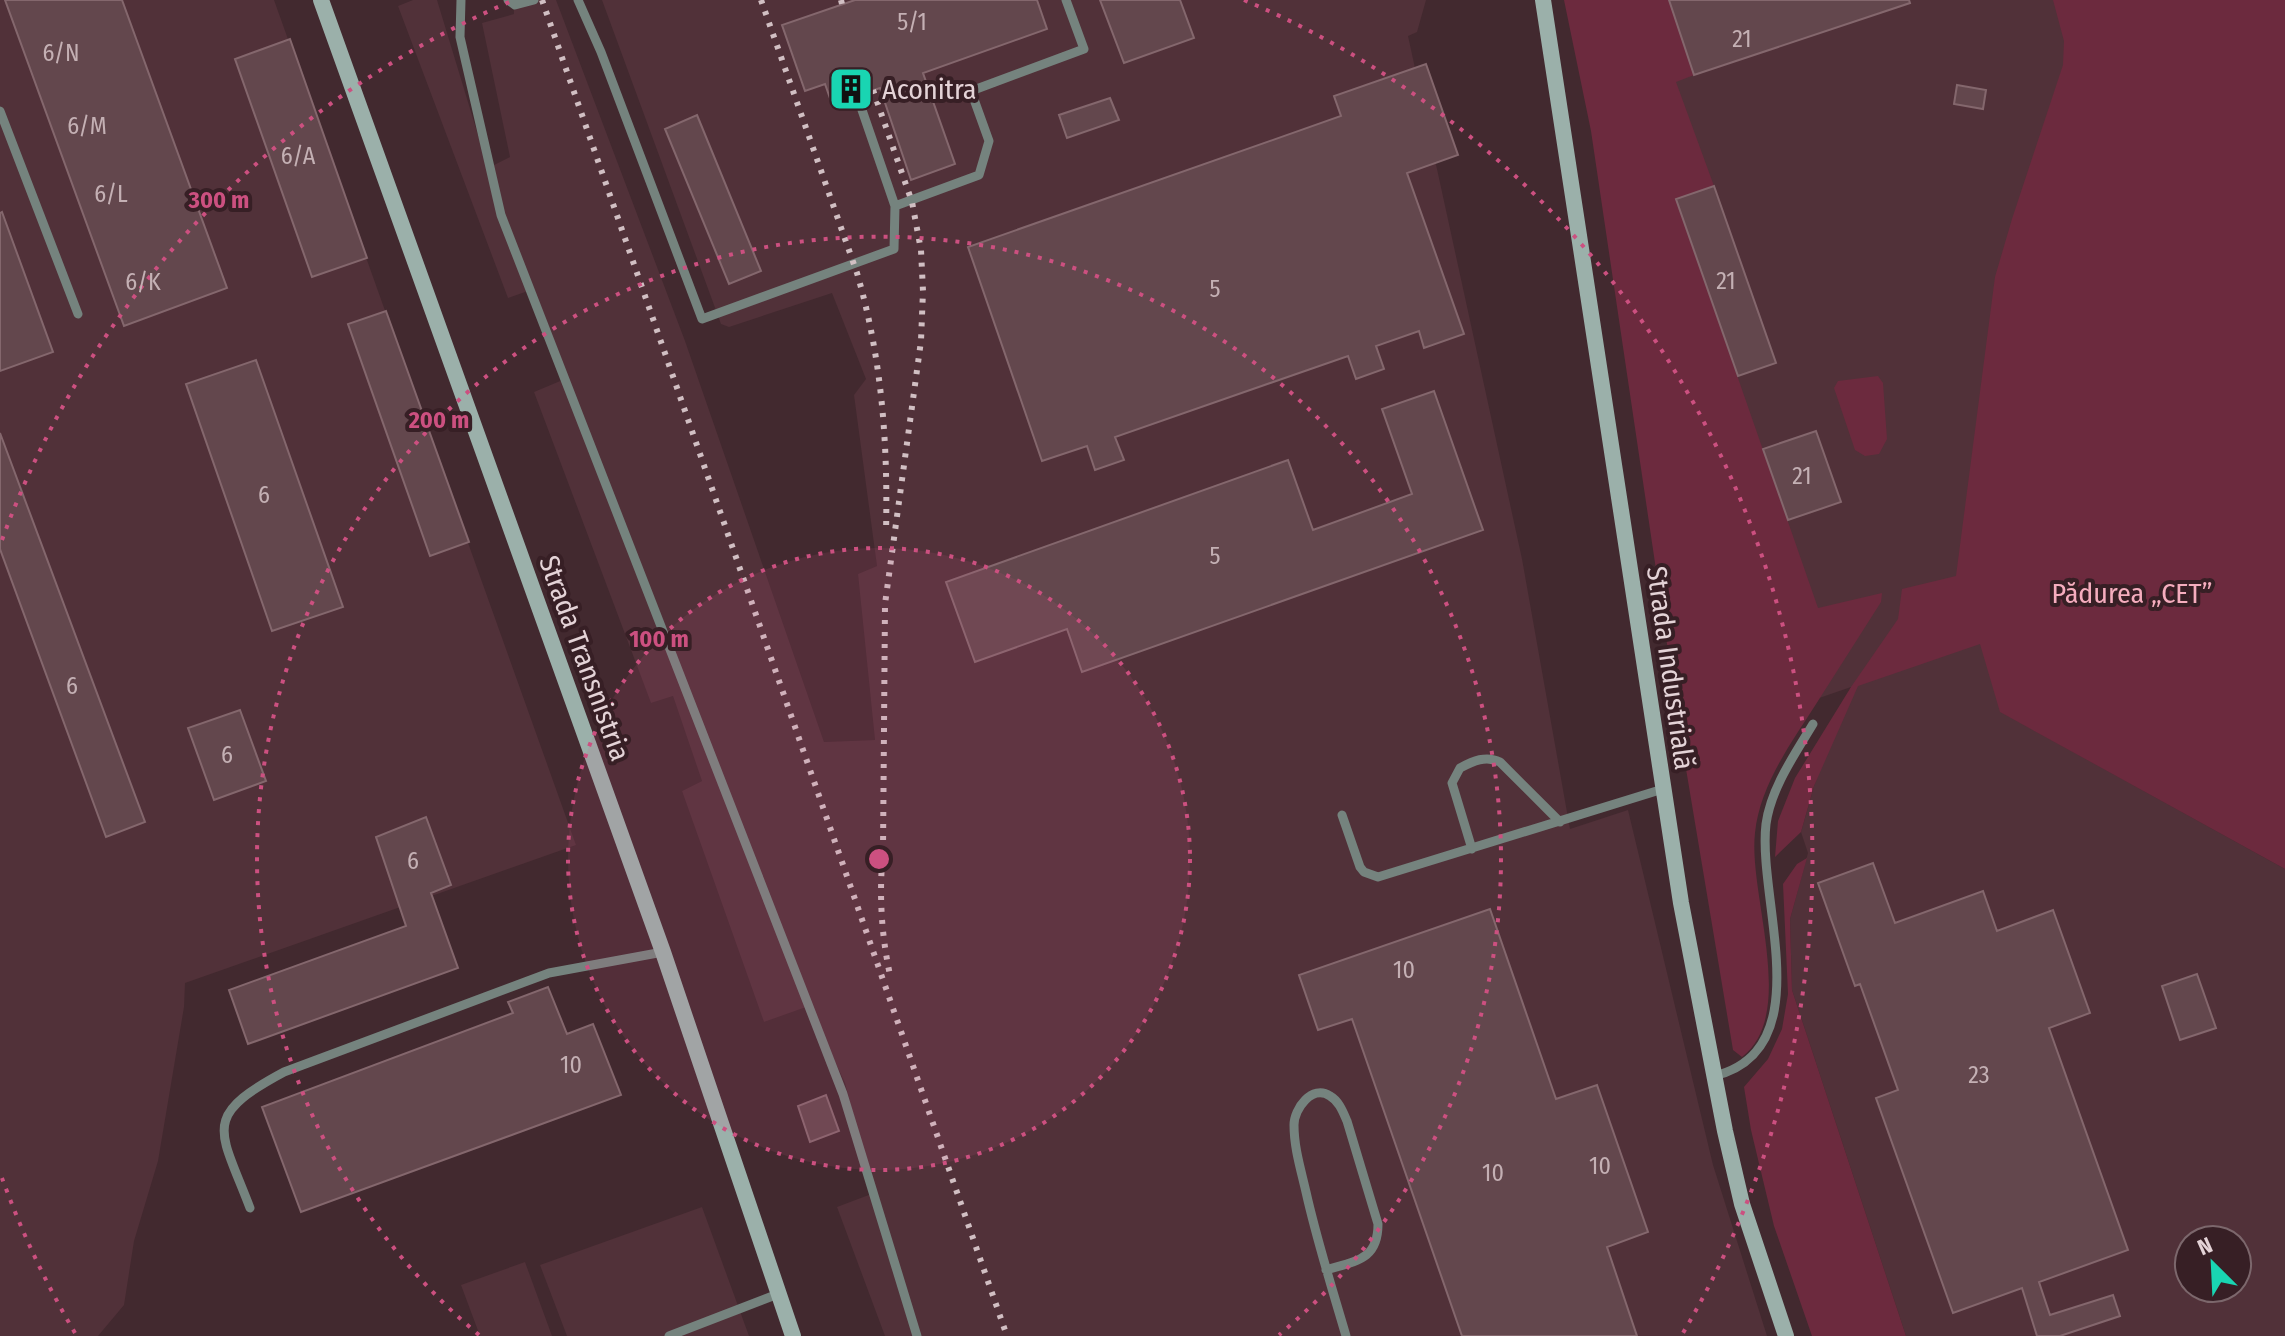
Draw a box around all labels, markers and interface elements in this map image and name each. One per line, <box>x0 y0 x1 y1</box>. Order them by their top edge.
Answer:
house number: 5/1 <box>897 8 927 36</box>
house number: 21 <box>1732 25 1752 53</box>
house number: 6/N <box>42 39 80 67</box>
building icon: Aconitra <box>827 65 875 113</box>
place label: Aconitra <box>882 73 977 106</box>
house number: 6/M <box>67 112 107 140</box>
house number: 6/A <box>281 142 316 170</box>
house number: 6/L <box>94 180 128 208</box>
text: 300 m <box>188 186 249 214</box>
house number: 21 <box>1716 267 1736 295</box>
house number: 6/K <box>125 268 161 296</box>
house number: 5 <box>1209 275 1221 303</box>
text: 200 m <box>408 406 469 434</box>
house number: 21 <box>1792 462 1812 490</box>
house number: 6 <box>258 481 270 509</box>
house number: 5 <box>1209 542 1221 570</box>
street label: Strada Transnistria <box>532 551 637 765</box>
street label: Strada Industrială <box>1640 564 1701 772</box>
park label: Pădurea „CET” <box>2051 577 2213 610</box>
text: 100 m <box>629 625 689 653</box>
house number: 6 <box>66 672 78 700</box>
house number: 6 <box>221 741 233 769</box>
centre of rings <box>865 845 893 873</box>
house number: 6 <box>407 847 419 875</box>
house number: 10 <box>1393 956 1415 984</box>
house number: 10 <box>560 1051 582 1079</box>
house number: 23 <box>1968 1061 1990 1089</box>
house number: 10 <box>1589 1152 1611 1180</box>
house number: 10 <box>1482 1159 1504 1187</box>
north arrow <box>2173 1224 2253 1304</box>
text: N <box>2194 1231 2217 1261</box>

